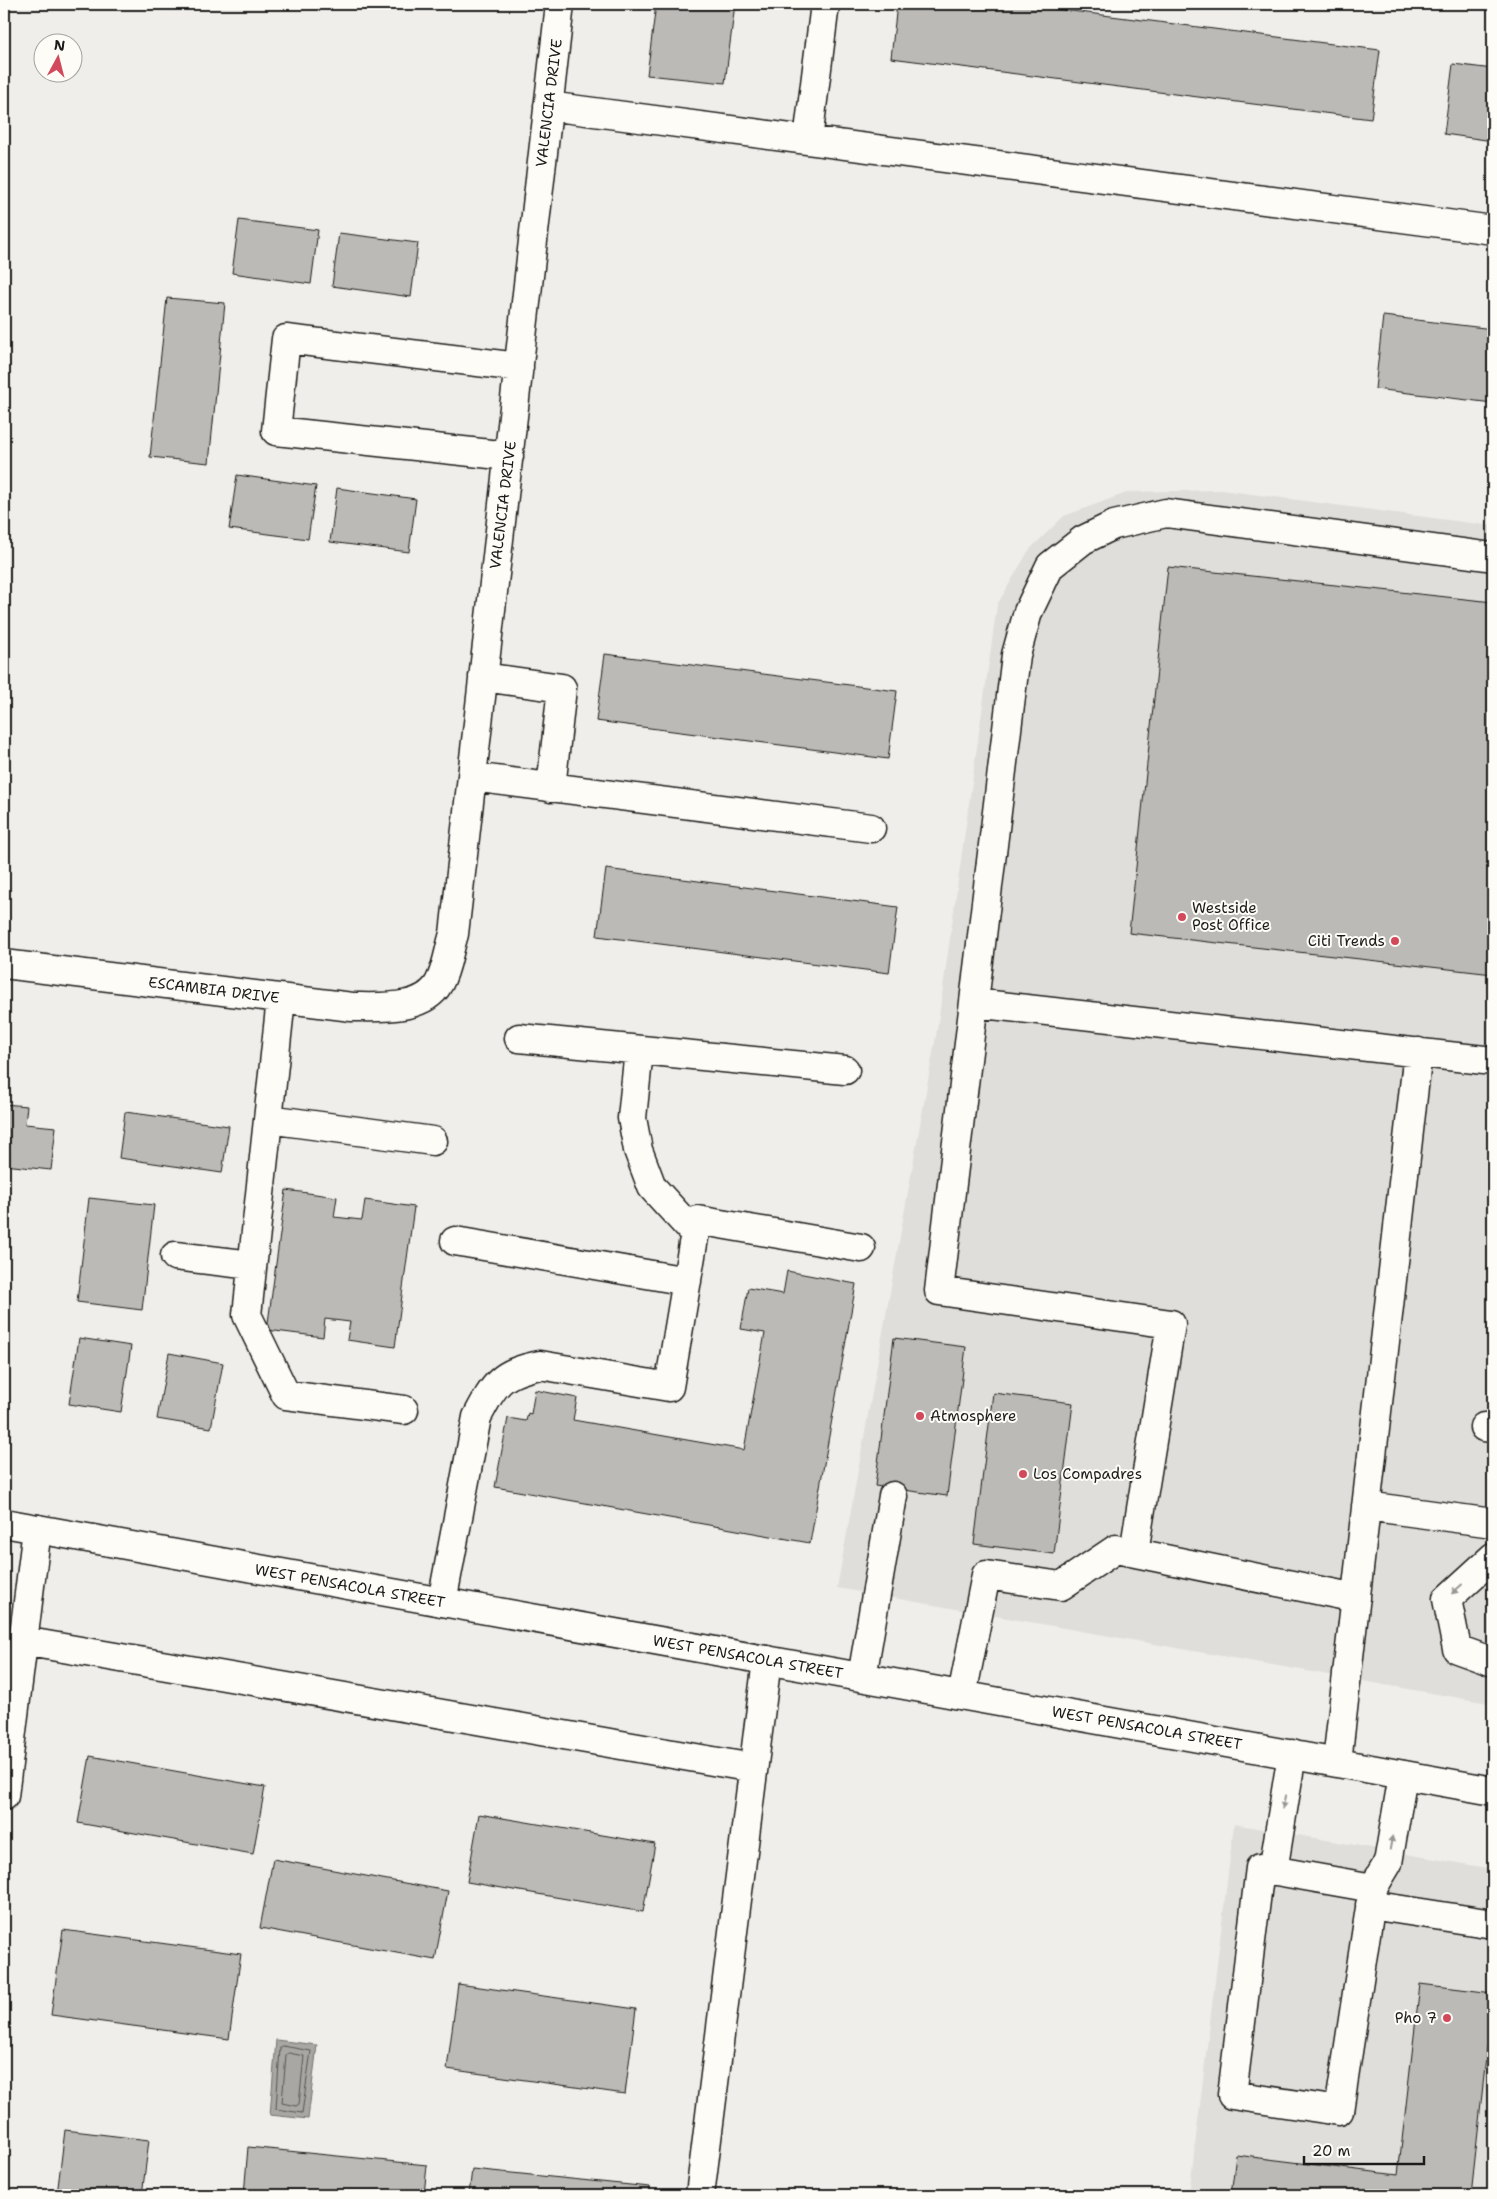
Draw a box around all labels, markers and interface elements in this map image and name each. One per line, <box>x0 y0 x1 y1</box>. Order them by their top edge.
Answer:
north arrow <box>32 32 82 82</box>
text: N <box>53 35 66 55</box>
street label: VALENCIA DRIVE <box>531 38 567 168</box>
street label: VALENCIA DRIVE <box>485 440 521 570</box>
place label: Westside Post Office <box>1192 898 1270 935</box>
marker: Westside Post Office <box>1176 911 1188 923</box>
place label: Citi Trends <box>1308 931 1385 951</box>
marker: Citi Trends <box>1389 935 1401 947</box>
street label: ESCAMBIA DRIVE <box>147 972 281 1008</box>
place label: Atmosphere <box>930 1406 1017 1426</box>
marker: Atmosphere <box>914 1410 926 1422</box>
place label: Los Compadres <box>1033 1464 1142 1484</box>
marker: Los Compadres <box>1017 1468 1029 1480</box>
street label: WEST PENSACOLA STREET <box>253 1559 447 1613</box>
one-way arrow <box>1451 1584 1464 1595</box>
street label: WEST PENSACOLA STREET <box>651 1630 845 1684</box>
street label: WEST PENSACOLA STREET <box>1050 1701 1244 1755</box>
one-way arrow <box>1280 1795 1288 1811</box>
one-way arrow <box>1387 1835 1395 1851</box>
place label: Pho 7 <box>1395 2008 1437 2028</box>
marker: Pho 7 <box>1441 2012 1453 2024</box>
scale bar <box>1304 2134 1424 2166</box>
text: 20 m <box>1312 2141 1351 2161</box>

